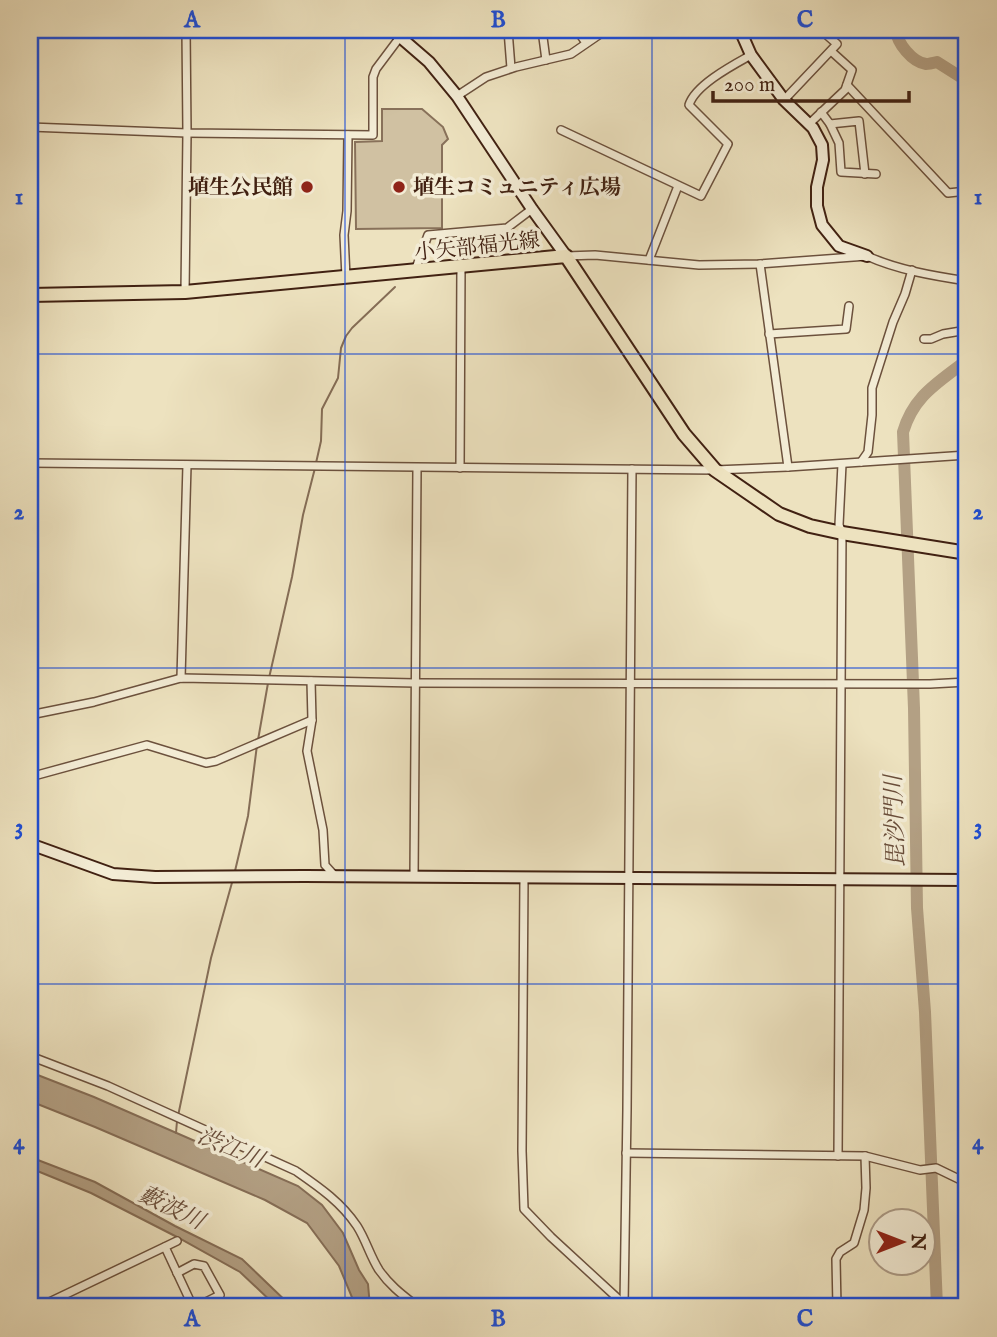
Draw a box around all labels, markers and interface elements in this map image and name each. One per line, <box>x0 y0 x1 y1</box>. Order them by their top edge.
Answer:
text: A <box>183 6 201 35</box>
text: B <box>490 6 506 35</box>
text: C <box>797 6 814 35</box>
scale bar <box>713 60 909 104</box>
text: 200 m <box>724 72 775 99</box>
place label: 埴生公民館 <box>188 175 293 202</box>
place label: 埴生コミュニティ広場 <box>413 175 621 202</box>
marker: 埴生公民館 <box>299 179 315 195</box>
marker: 埴生コミュニティ広場 <box>391 179 407 195</box>
text: 1 <box>15 183 23 212</box>
text: 1 <box>974 183 982 212</box>
street label: 小矢部福光線 <box>413 227 541 268</box>
text: 2 <box>14 498 25 527</box>
text: 2 <box>973 498 984 527</box>
water label: 毘沙門川 <box>879 771 912 867</box>
text: 3 <box>15 813 23 842</box>
text: 3 <box>974 813 982 842</box>
water label: 渋江川 <box>193 1122 271 1176</box>
text: 4 <box>13 1128 25 1157</box>
text: 4 <box>972 1128 984 1157</box>
water label: 藪波川 <box>134 1180 211 1238</box>
north arrow <box>867 1208 937 1278</box>
text: N <box>905 1233 929 1251</box>
text: A <box>183 1305 201 1334</box>
text: B <box>490 1305 506 1334</box>
text: C <box>797 1305 814 1334</box>

